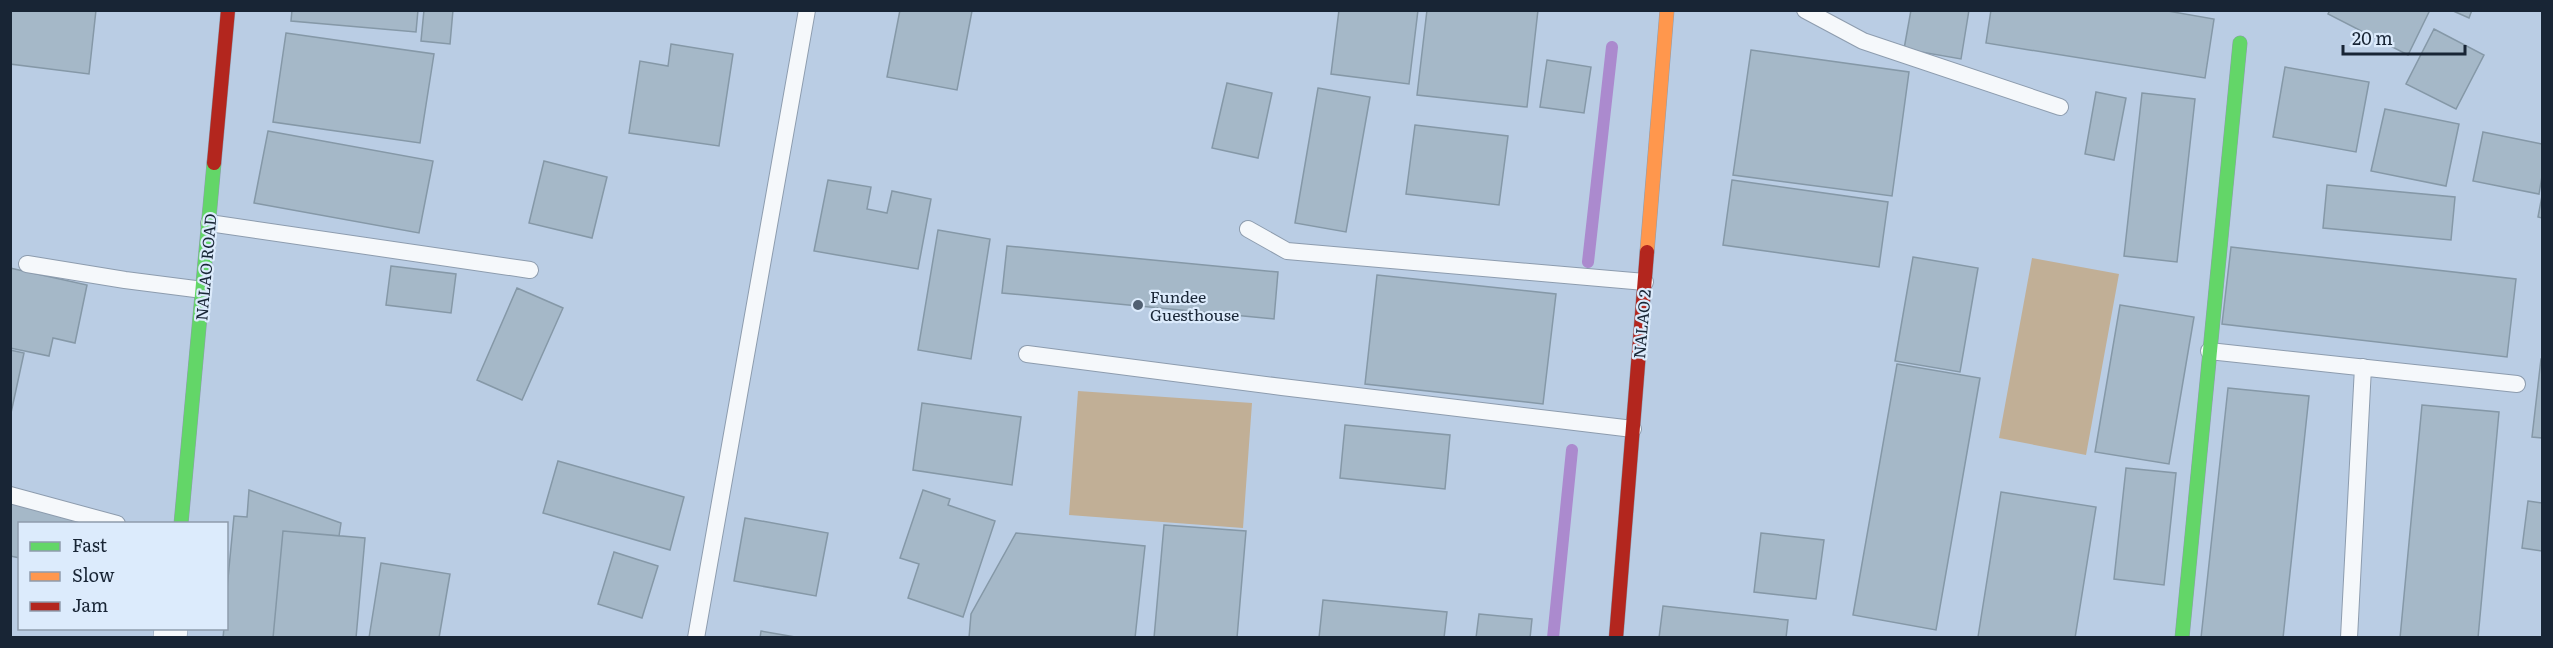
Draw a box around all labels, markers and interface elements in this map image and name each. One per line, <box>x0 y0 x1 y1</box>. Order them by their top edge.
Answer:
scale bar <box>2343 18 2464 56</box>
text: 20 m <box>2352 24 2393 51</box>
street label: NALAO ROAD <box>188 212 222 322</box>
place label: Fundee Guesthouse <box>1150 284 1239 326</box>
street label: NALAO 2 <box>1626 288 1656 360</box>
marker: Fundee Guesthouse <box>1131 298 1145 312</box>
legend <box>18 522 228 630</box>
text: Fast <box>72 531 108 558</box>
text: Slow <box>72 561 115 588</box>
text: Jam <box>72 591 108 618</box>

